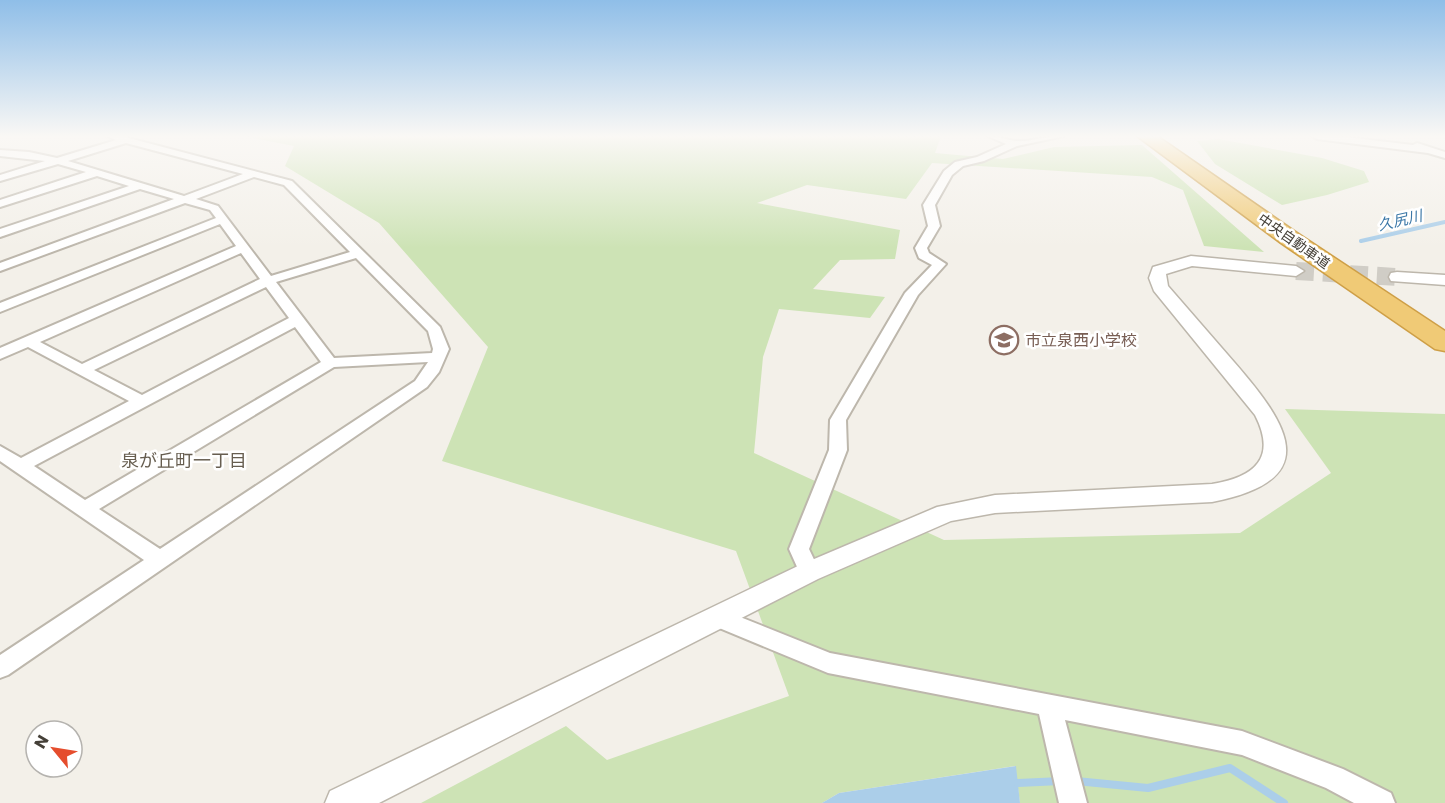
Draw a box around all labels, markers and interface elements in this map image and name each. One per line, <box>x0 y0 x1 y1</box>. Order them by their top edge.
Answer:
water label: 久尻川 <box>1376 204 1426 235</box>
street label: 中央自動車道 <box>1254 209 1334 273</box>
school or university icon: 市立泉西小学校 <box>988 324 1020 356</box>
place label: 市立泉西小学校 <box>1025 329 1137 352</box>
district label: 泉が丘町一丁目 <box>121 448 247 473</box>
north arrow <box>24 719 84 779</box>
text: N <box>28 731 54 753</box>

